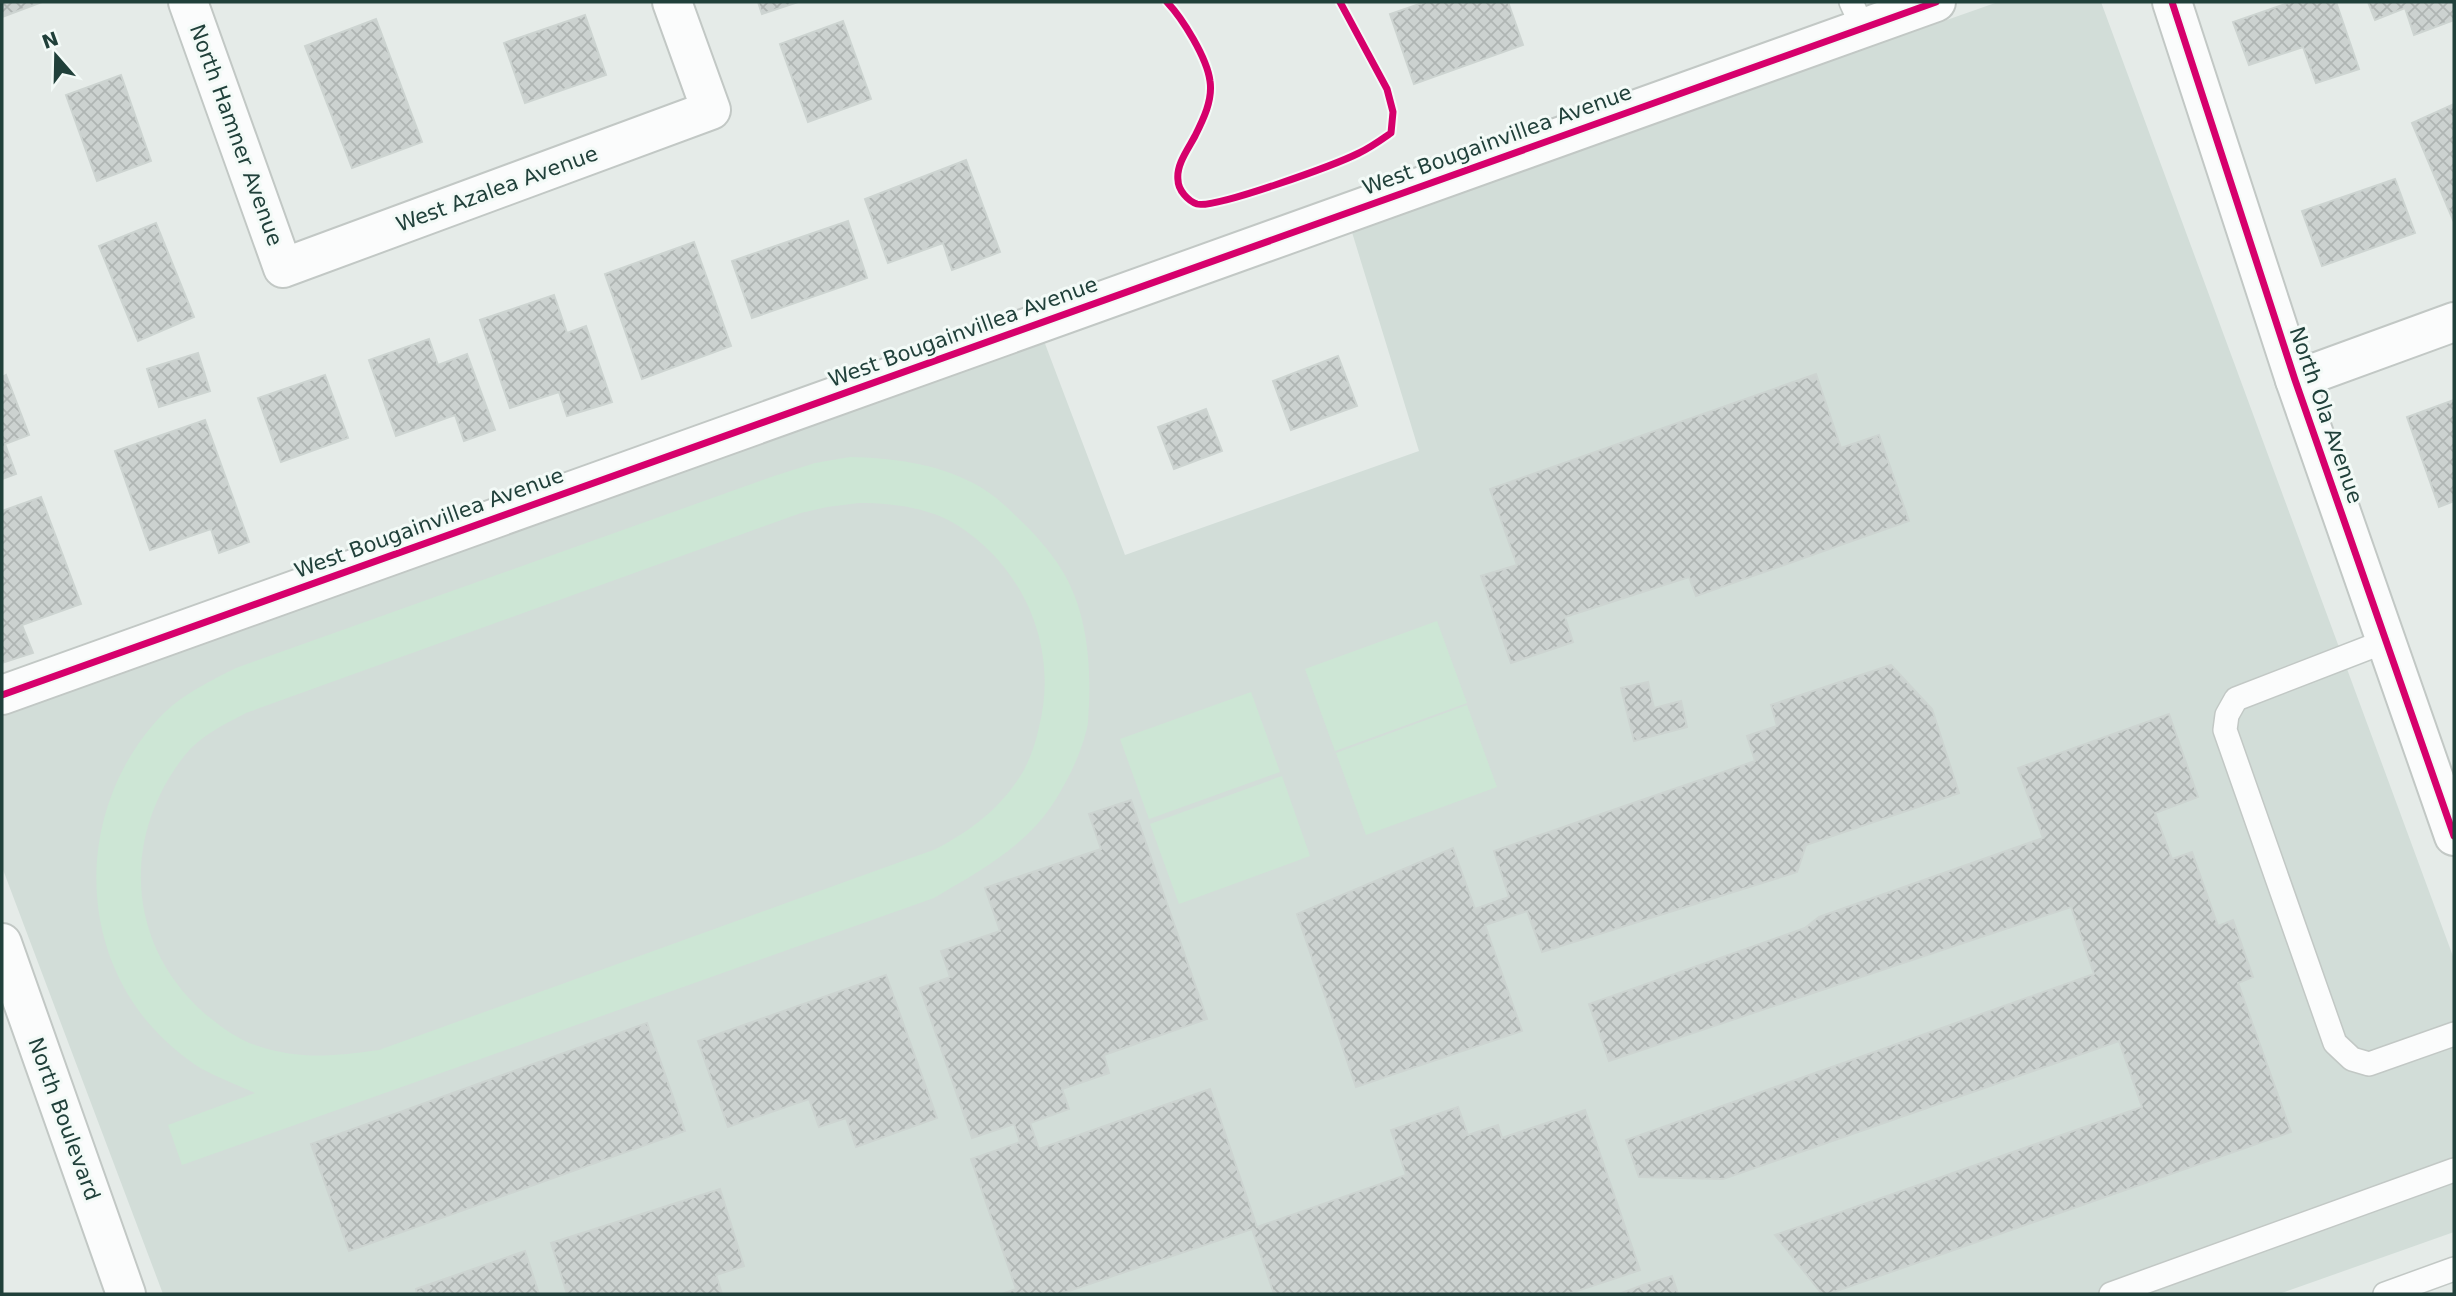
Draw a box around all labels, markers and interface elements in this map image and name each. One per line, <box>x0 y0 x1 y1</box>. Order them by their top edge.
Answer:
north arrow <box>21 21 91 91</box>
street label: North Hamner Avenue <box>185 21 287 249</box>
text: N <box>39 27 61 53</box>
street label: West Bougainvillea Avenue <box>1359 80 1635 200</box>
street label: West Azalea Avenue <box>393 141 601 237</box>
street label: West Bougainvillea Avenue <box>825 272 1101 392</box>
street label: North Ola Avenue <box>2284 323 2368 507</box>
street label: West Bougainvillea Avenue <box>291 463 567 583</box>
street label: North Boulevard <box>23 1034 105 1204</box>

